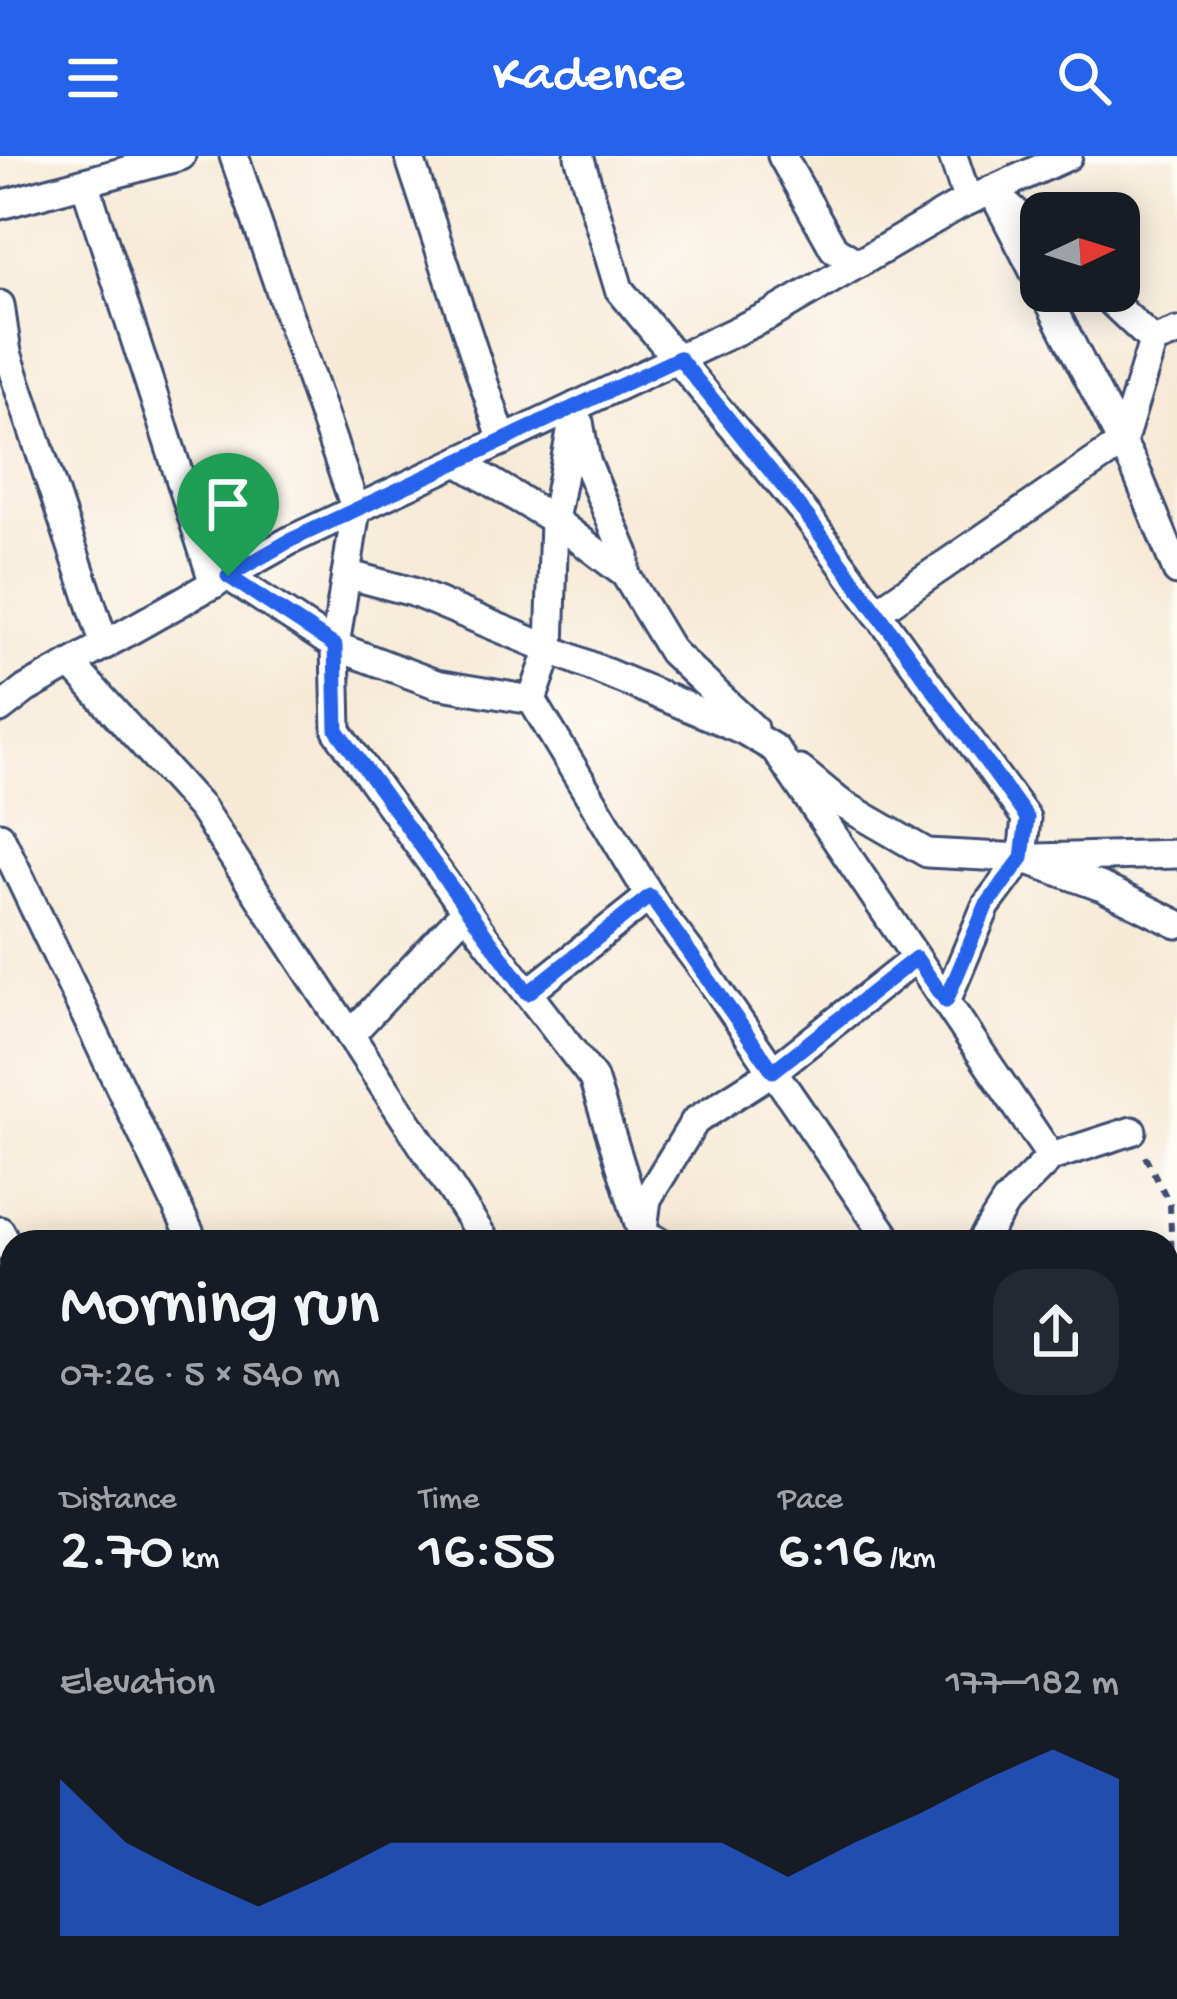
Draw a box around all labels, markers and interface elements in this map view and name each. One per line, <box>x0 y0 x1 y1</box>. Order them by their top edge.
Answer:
icon: menu <box>60 45 126 111</box>
icon: search <box>1051 45 1117 111</box>
text: Kadence <box>493 46 684 110</box>
north arrow <box>1020 192 1140 312</box>
map controls <box>1020 192 1140 312</box>
pin <box>177 453 279 576</box>
icon: arrive <box>195 471 261 537</box>
button: share <box>993 1269 1119 1395</box>
text: Morning run <box>60 1270 379 1348</box>
text: 07:26 · 5 × 540 m <box>60 1354 340 1400</box>
text: Distance <box>60 1482 177 1520</box>
text: Time <box>419 1482 479 1520</box>
text: Pace <box>778 1482 843 1520</box>
text: 2.70 <box>60 1520 174 1590</box>
text: 16:55 <box>419 1520 556 1590</box>
text: 6:16 <box>778 1520 882 1590</box>
text: km <box>174 1541 220 1579</box>
text: /km <box>882 1541 936 1579</box>
text: Elevation <box>60 1662 215 1708</box>
text: 177–182 m <box>946 1662 1119 1708</box>

